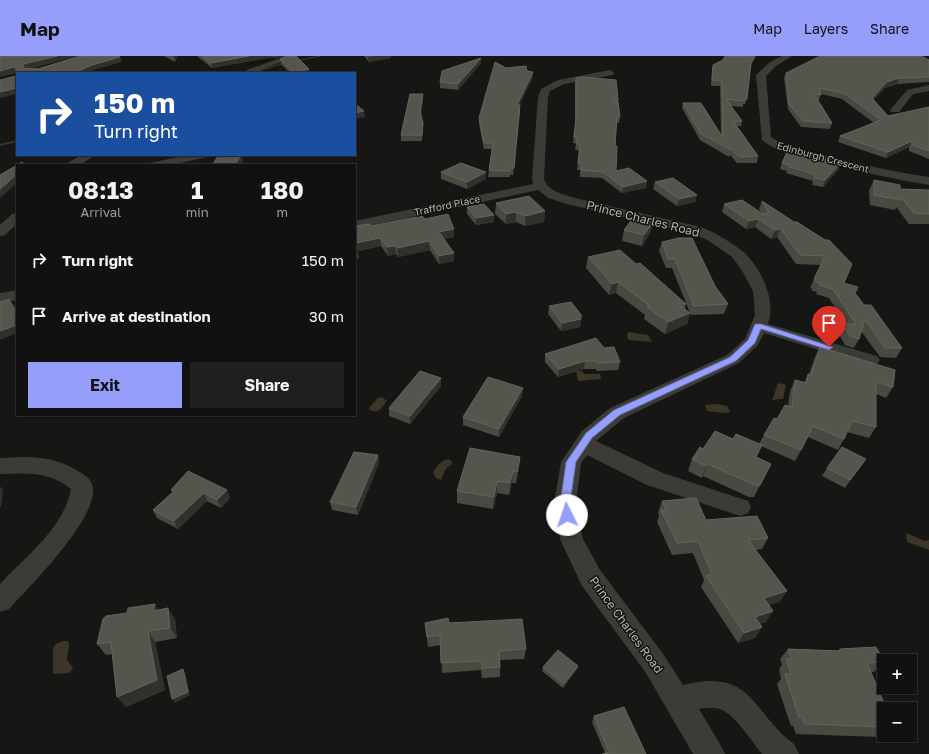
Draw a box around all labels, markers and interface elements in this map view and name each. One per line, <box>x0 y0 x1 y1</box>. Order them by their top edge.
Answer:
text: Map <box>20 17 60 40</box>
text: Map <box>753 20 782 37</box>
text: Layers <box>804 20 848 37</box>
text: Share <box>870 20 909 37</box>
text: 150 m <box>94 86 175 119</box>
icon: right <box>28 88 80 140</box>
text: Turn right <box>94 120 178 142</box>
street label: Edinburgh Crescent <box>776 139 870 175</box>
text: 08:13 <box>68 175 134 204</box>
text: 1 <box>191 175 203 204</box>
text: 180 <box>261 175 304 204</box>
street label: Trafford Place <box>413 192 481 218</box>
street label: Prince Charles Road <box>585 197 701 240</box>
text: Arrival <box>80 204 121 220</box>
text: min <box>186 204 209 220</box>
text: m <box>277 204 288 220</box>
icon: right <box>28 249 50 271</box>
text: Turn right <box>62 251 133 269</box>
text: 150 m <box>302 251 344 269</box>
icon: arrive <box>28 305 50 327</box>
pin <box>812 306 846 347</box>
text: Arrive at destination <box>62 307 211 325</box>
text: 30 m <box>309 307 344 325</box>
icon: arrive <box>818 312 840 334</box>
button: Exit <box>28 362 182 408</box>
button: Share <box>190 362 344 408</box>
position arrow <box>546 494 588 536</box>
street label: Prince Charles Road <box>586 573 667 676</box>
map controls <box>877 654 917 742</box>
button: + <box>877 654 917 694</box>
button: − <box>877 702 917 742</box>

